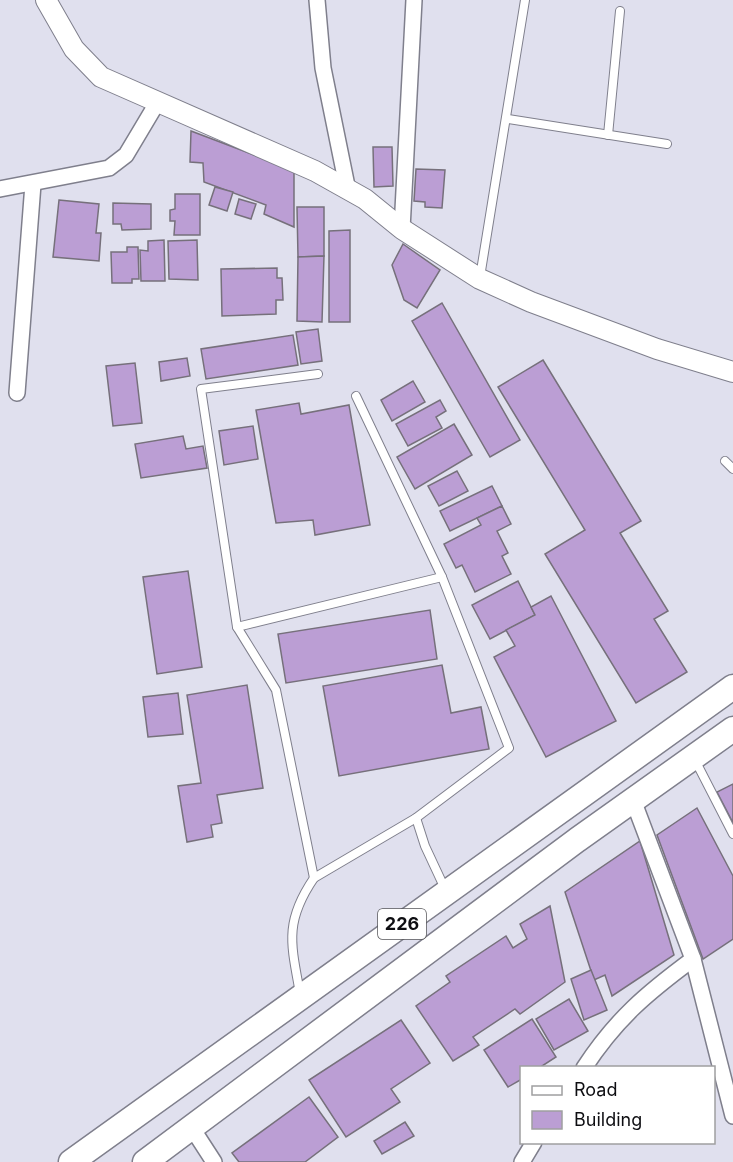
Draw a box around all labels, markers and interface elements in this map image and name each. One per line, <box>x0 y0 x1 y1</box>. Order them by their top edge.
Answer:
road number: 226 <box>378 909 426 939</box>
legend <box>520 1066 715 1144</box>
text: Road <box>574 1079 617 1100</box>
text: Building <box>574 1109 642 1130</box>

